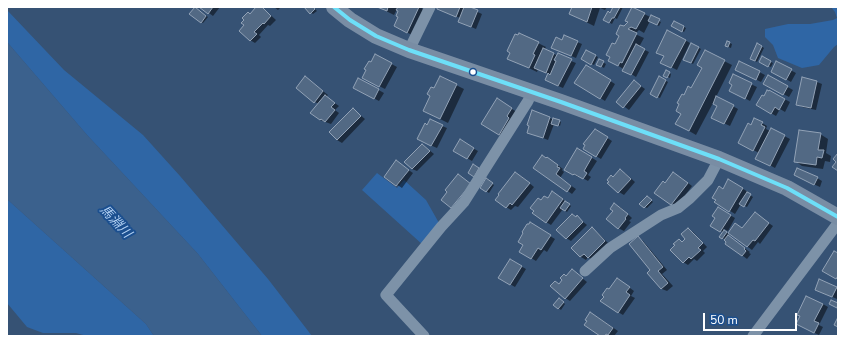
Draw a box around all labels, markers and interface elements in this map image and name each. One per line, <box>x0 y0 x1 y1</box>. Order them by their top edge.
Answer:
unlabelled marker <box>468 67 478 77</box>
water label: 馬淵川 <box>96 202 134 242</box>
scale bar <box>705 305 799 331</box>
text: 50 m <box>710 312 738 328</box>

